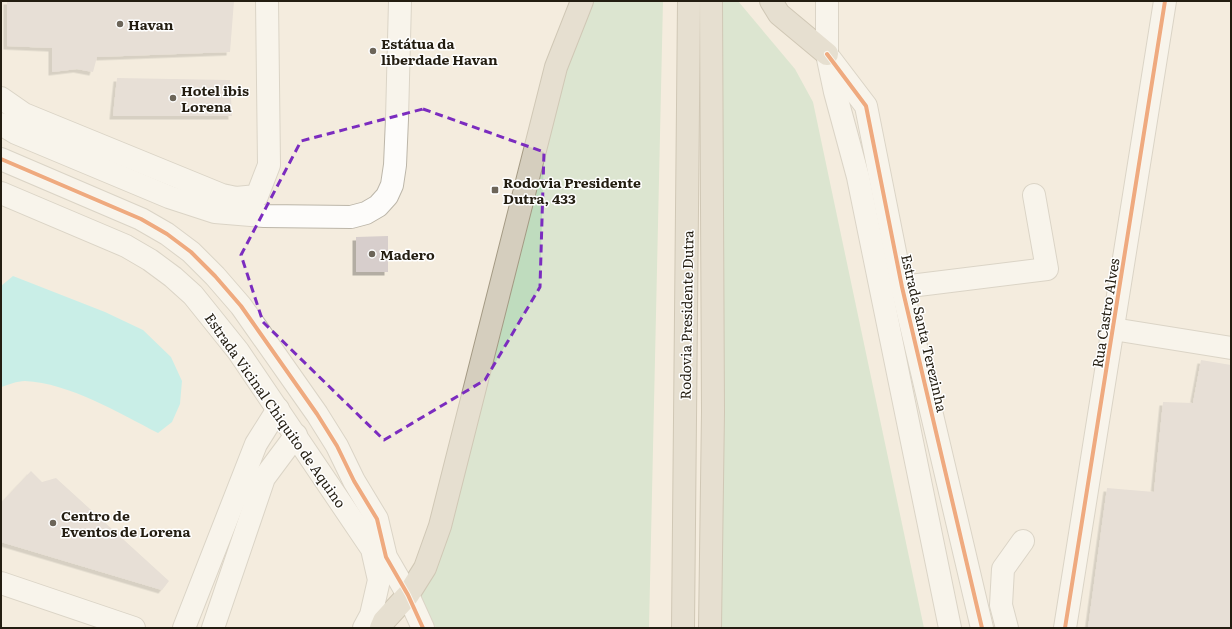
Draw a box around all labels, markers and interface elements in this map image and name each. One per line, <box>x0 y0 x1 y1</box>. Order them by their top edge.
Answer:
place label: Havan <box>128 14 174 34</box>
marker: Havan <box>115 19 125 29</box>
place label: Estátua da liberdade Havan <box>381 33 498 69</box>
marker: Estátua da liberdade Havan <box>368 46 378 56</box>
place label: Hotel ibis Lorena <box>181 80 249 116</box>
marker: Hotel ibis Lorena <box>168 93 178 103</box>
place label: Rodovia Presidente Dutra, 433 <box>503 172 641 208</box>
marker: Rodovia Presidente Dutra, 433 <box>490 185 500 195</box>
street label: Rodovia Presidente Dutra <box>675 230 697 400</box>
place label: Madero <box>380 244 435 264</box>
marker: Madero <box>367 249 377 259</box>
street label: Estrada Santa Terezinha <box>897 252 953 414</box>
street label: Rua Castro Alves <box>1086 257 1124 369</box>
street label: Estrada Vicinal Chiquito de Aquino <box>201 309 351 511</box>
place label: Centro de Eventos de Lorena <box>61 505 191 541</box>
marker: Centro de Eventos de Lorena <box>48 518 58 528</box>

